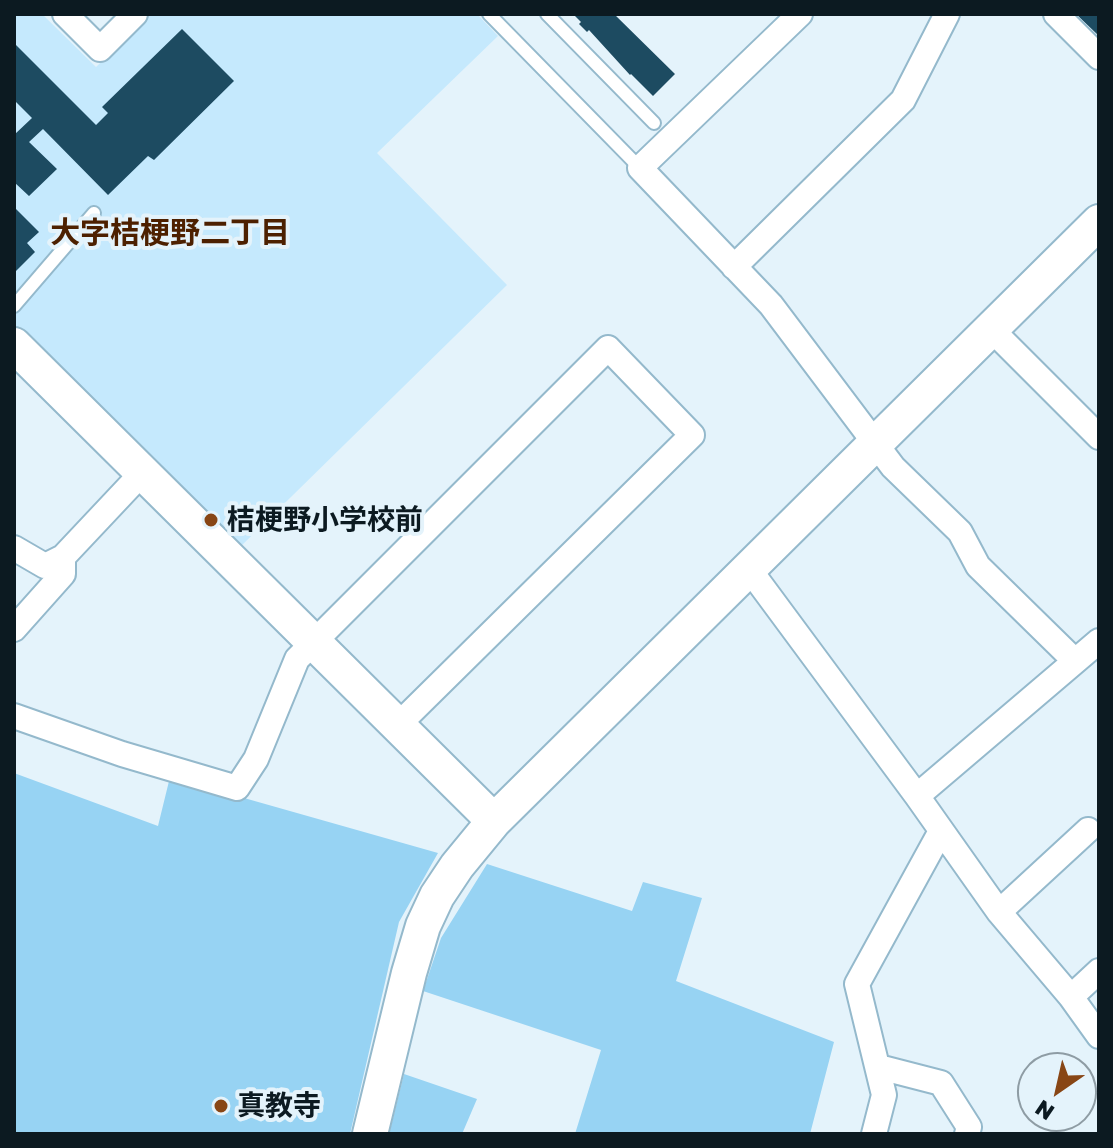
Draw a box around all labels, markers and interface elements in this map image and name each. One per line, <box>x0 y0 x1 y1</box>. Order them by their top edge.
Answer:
district label: 大字桔梗野二丁目 <box>50 215 290 251</box>
place label: 桔梗野小学校前 <box>227 503 423 537</box>
marker: 桔梗野小学校前 <box>202 511 220 529</box>
north arrow <box>1017 1052 1097 1132</box>
place label: 真教寺 <box>237 1089 321 1123</box>
text: N <box>1030 1095 1059 1127</box>
marker: 真教寺 <box>212 1097 230 1115</box>

